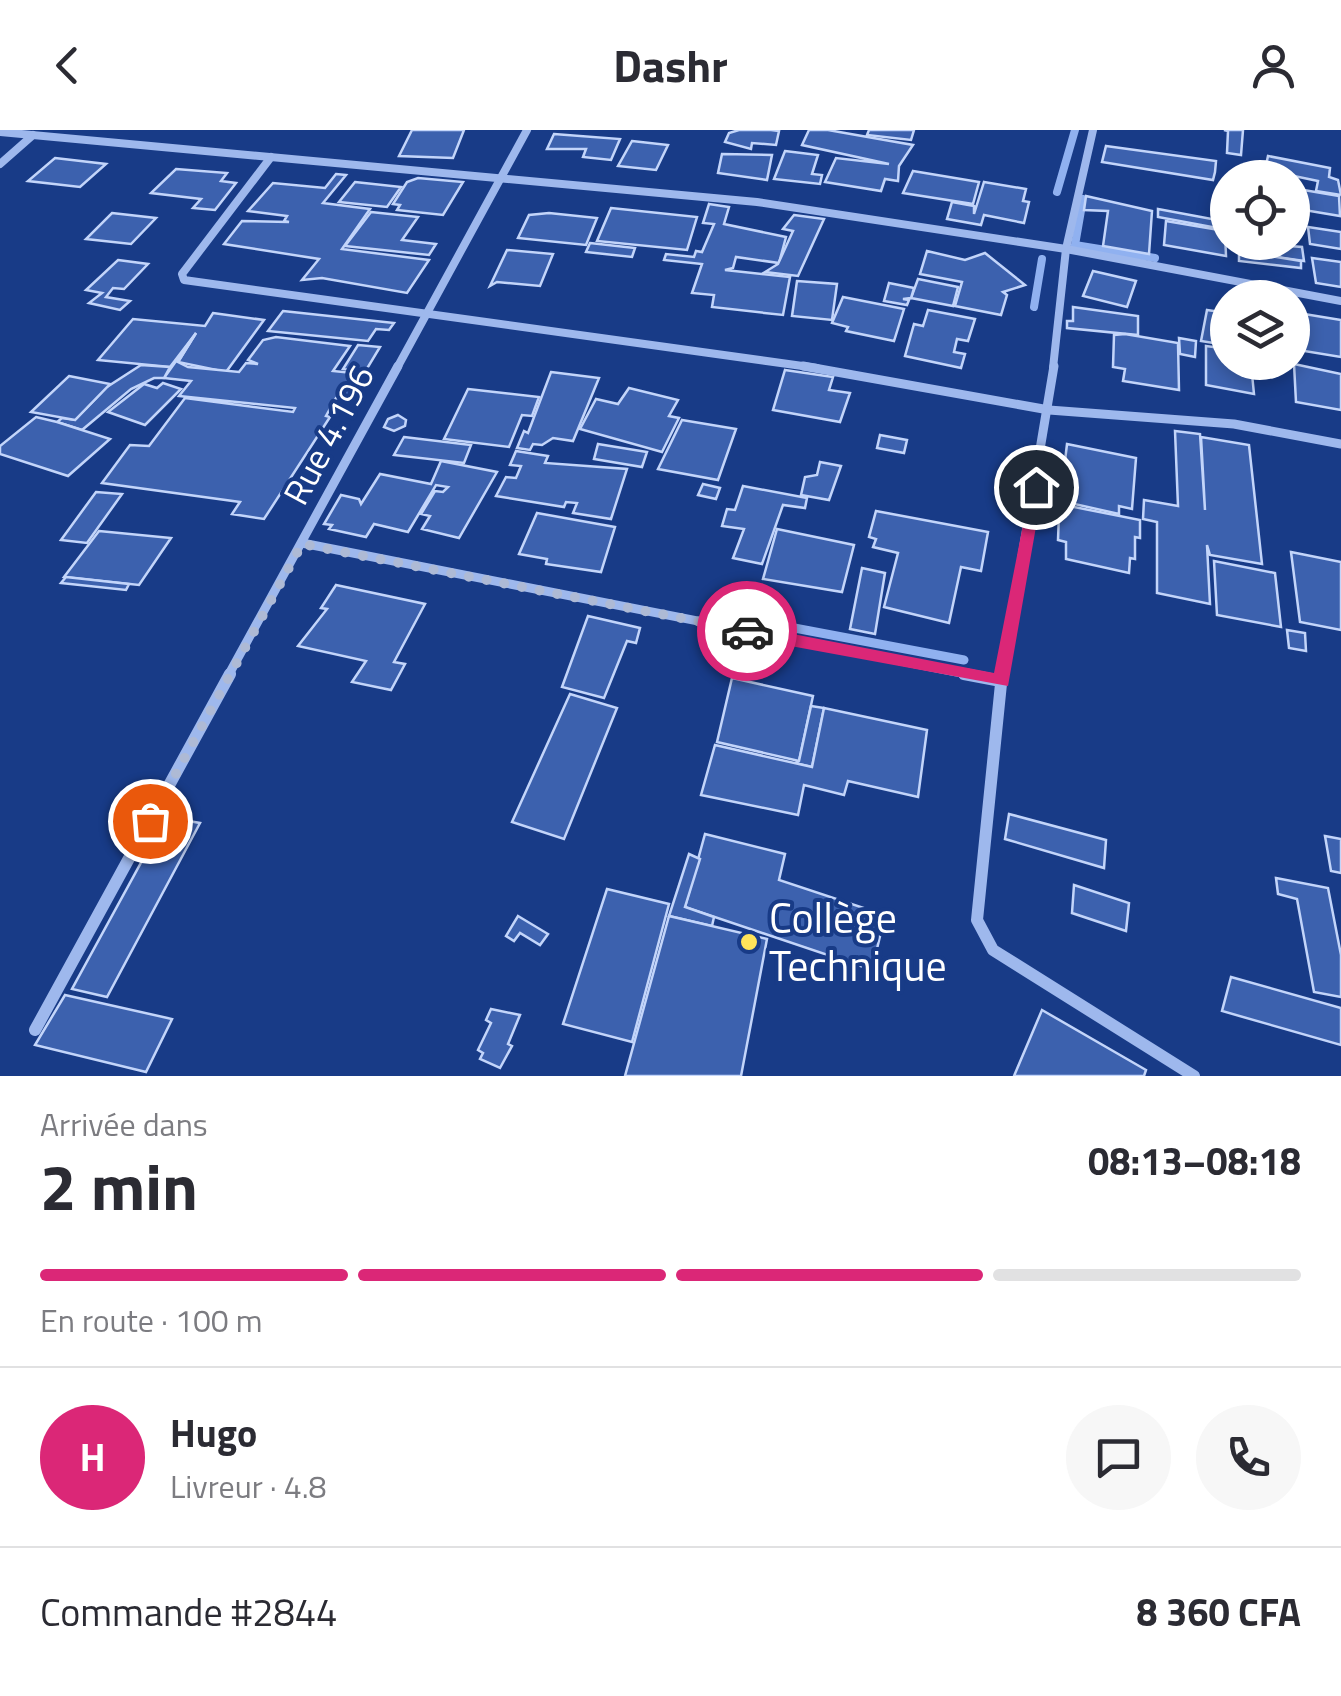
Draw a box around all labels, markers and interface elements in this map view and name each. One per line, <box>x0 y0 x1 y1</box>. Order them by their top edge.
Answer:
text: Dashr <box>613 31 728 99</box>
icon: back <box>40 38 95 93</box>
icon: person <box>1246 38 1301 93</box>
map controls <box>1210 160 1310 380</box>
button: locate <box>1210 160 1310 260</box>
button: layers <box>1210 280 1310 380</box>
street label: Rue 4.196 <box>269 355 387 514</box>
pin <box>994 445 1079 530</box>
icon: home <box>1009 460 1064 515</box>
courier <box>697 581 797 681</box>
icon: car <box>720 604 775 659</box>
pin <box>108 779 193 864</box>
icon: bag <box>123 794 178 849</box>
place label: Collège Technique <box>769 885 947 997</box>
marker: Collège Technique <box>738 931 760 953</box>
text: Arrivée dans <box>40 1100 208 1148</box>
text: 08:13–08:18 <box>1088 1132 1301 1190</box>
text: 2 min <box>40 1136 198 1235</box>
text: En route · 100 m <box>40 1296 263 1344</box>
text: Hugo <box>170 1404 257 1462</box>
button: chat <box>1066 1405 1171 1510</box>
button: phone <box>1196 1405 1301 1510</box>
text: H <box>80 1428 105 1486</box>
text: Livreur · 4.8 <box>170 1462 326 1510</box>
text: Commande #2844 <box>40 1583 337 1641</box>
text: 8 360 CFA <box>1136 1583 1301 1641</box>

